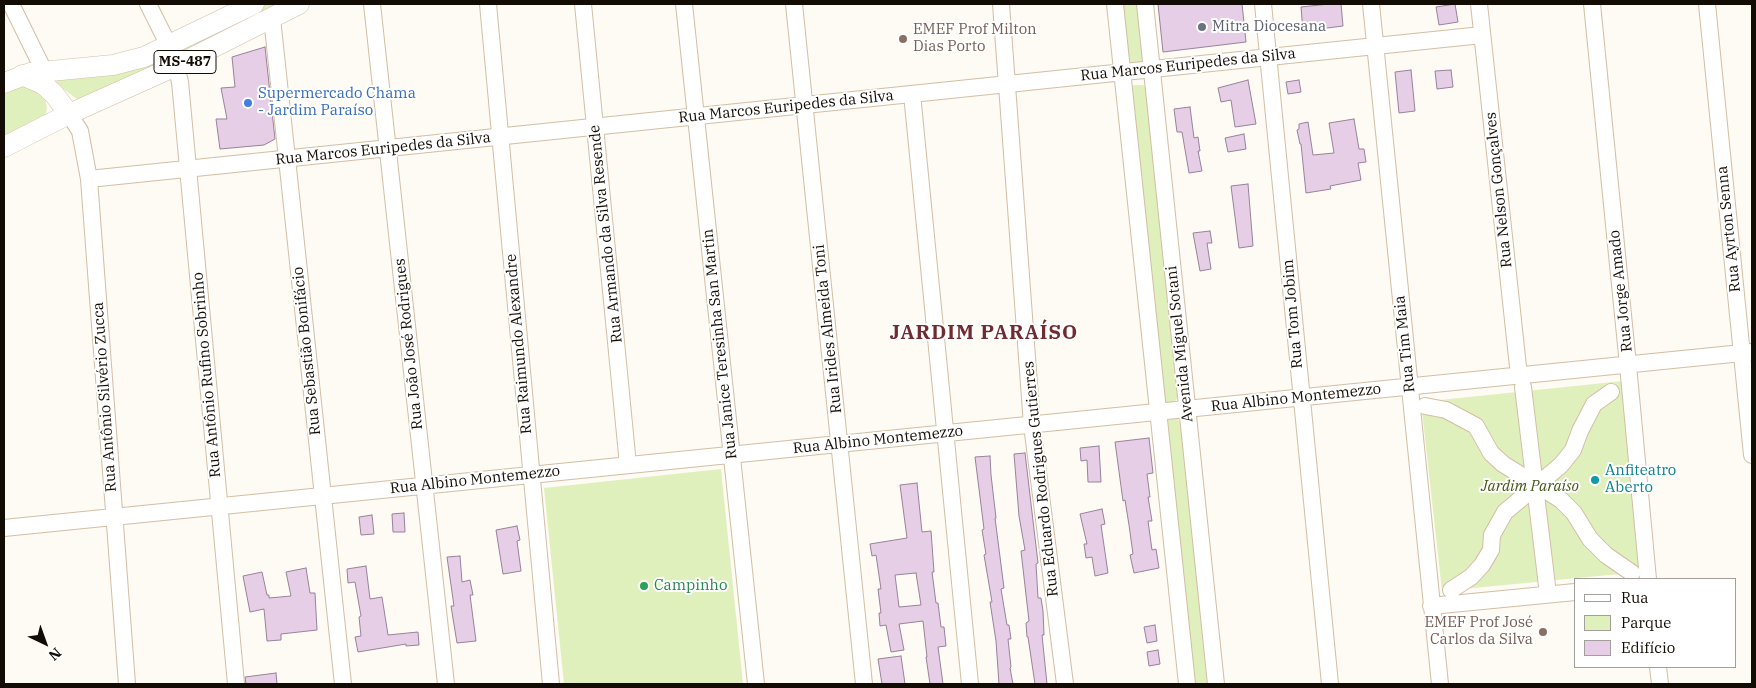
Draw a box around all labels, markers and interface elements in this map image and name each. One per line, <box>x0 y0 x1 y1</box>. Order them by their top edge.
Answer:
place label: Mitra Diocesana <box>1212 18 1326 36</box>
place label: EMEF Prof Milton Dias Porto <box>913 21 1037 56</box>
marker: Mitra Diocesana <box>1196 21 1208 33</box>
marker: EMEF Prof Milton Dias Porto <box>897 33 909 45</box>
street label: Rua Marcos Euripedes da Silva <box>1079 45 1297 85</box>
road number: MS-487 <box>154 51 216 74</box>
place label: Supermercado Chama - Jardim Paraíso <box>258 85 416 120</box>
street label: Rua Marcos Euripedes da Silva <box>677 87 895 127</box>
marker: Supermercado Chama - Jardim Paraíso <box>242 97 254 109</box>
street label: Rua Nelson Gonçalves <box>1482 111 1516 269</box>
street label: Rua Armando da Silva Resende <box>586 124 626 344</box>
street label: Rua Marcos Euripedes da Silva <box>274 129 492 169</box>
street label: Rua Ayrton Senna <box>1713 165 1745 293</box>
street label: Rua Janice Teresinha San Martin <box>699 228 741 460</box>
street label: Rua Jorge Amado <box>1606 229 1636 353</box>
street label: Rua Irides Almeida Toni <box>810 244 846 414</box>
street label: Rua Raimundo Alexandre <box>502 253 536 435</box>
street label: Rua João José Rodrigues <box>391 257 427 431</box>
street label: Rua Tom Jobim <box>1279 259 1307 369</box>
street label: Avenida Miguel Sotani <box>1163 265 1197 423</box>
street label: Rua Sebastião Bonifácio <box>289 266 325 436</box>
street label: Rua Antônio Rufino Sobrinho <box>189 272 225 478</box>
street label: Rua Tim Maia <box>1391 295 1419 393</box>
street label: Rua Antônio Silvério Zucca <box>89 301 121 493</box>
district label: JARDIM PARAÍSO <box>888 321 1080 345</box>
street label: Rua Eduardo Rodrigues Gutierres <box>1020 360 1062 598</box>
street label: Rua Albino Montemezzo <box>1210 380 1382 416</box>
street label: Rua Albino Montemezzo <box>792 422 964 458</box>
street label: Rua Albino Montemezzo <box>389 462 561 498</box>
place label: Anfiteatro Aberto <box>1605 462 1676 497</box>
marker: Anfiteatro Aberto <box>1589 474 1601 486</box>
park label: Jardim Paraíso <box>1481 478 1579 496</box>
place label: Campinho <box>654 577 727 595</box>
legend <box>1574 578 1736 668</box>
marker: Campinho <box>638 580 650 592</box>
text: Rua <box>1621 588 1648 607</box>
text: Parque <box>1621 613 1671 632</box>
place label: EMEF Prof José Carlos da Silva <box>1424 614 1533 649</box>
north arrow <box>20 618 70 668</box>
marker: EMEF Prof José Carlos da Silva <box>1537 626 1549 638</box>
text: Edifício <box>1621 638 1675 657</box>
text: N <box>45 644 65 665</box>

